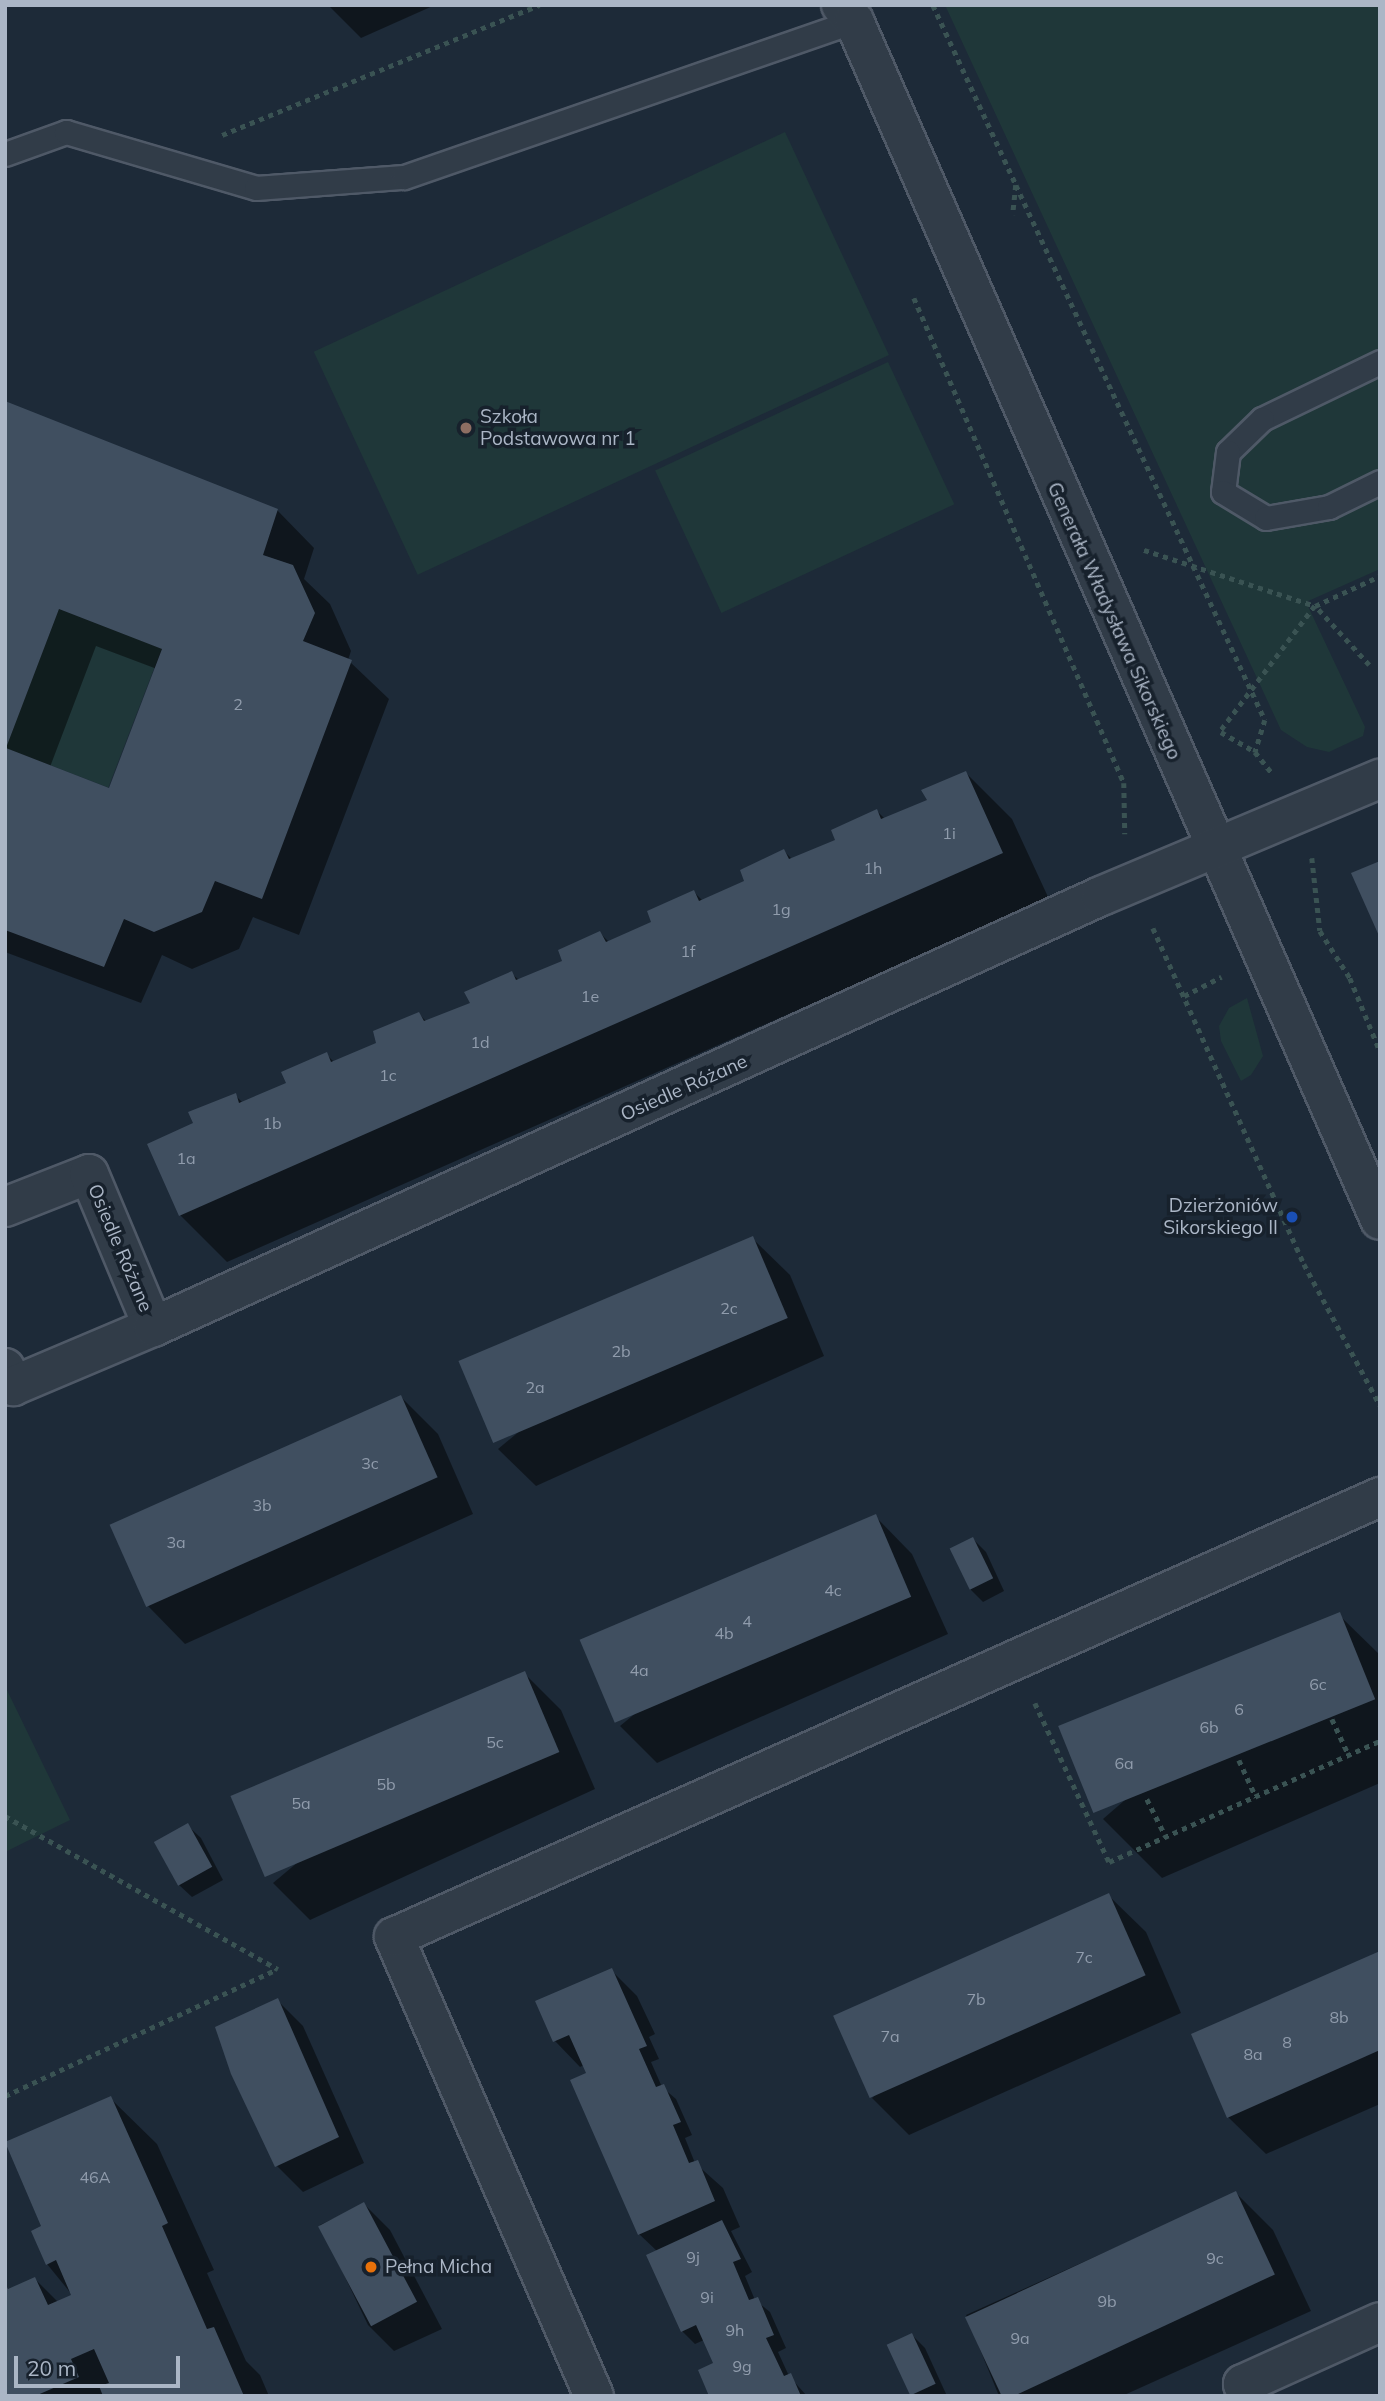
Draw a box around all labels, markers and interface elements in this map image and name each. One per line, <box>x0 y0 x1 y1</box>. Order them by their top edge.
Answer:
place label: Szkoła Podstawowa nr 1 <box>480 406 636 450</box>
marker: Szkoła Podstawowa nr 1 <box>458 420 474 436</box>
street label: Generała Władysława Sikorskiego <box>1042 479 1186 763</box>
house number: 2 <box>233 694 243 714</box>
house number: 1i <box>942 823 956 843</box>
house number: 1h <box>864 858 882 878</box>
house number: 1g <box>771 899 791 919</box>
house number: 1f <box>680 941 696 961</box>
house number: 1e <box>581 986 599 1006</box>
house number: 1d <box>470 1032 490 1052</box>
street label: Osiedle Różane <box>617 1050 751 1126</box>
house number: 1c <box>379 1065 397 1085</box>
house number: 1b <box>262 1113 282 1133</box>
house number: 1a <box>176 1148 196 1168</box>
street label: Osiedle Różane <box>83 1181 157 1315</box>
place label: Dzierżoniów Sikorskiego II <box>1163 1195 1278 1239</box>
marker: Dzierżoniów Sikorskiego II <box>1284 1209 1300 1225</box>
house number: 2c <box>720 1298 738 1318</box>
house number: 2b <box>611 1341 631 1361</box>
house number: 2a <box>525 1377 545 1397</box>
house number: 3c <box>361 1453 379 1473</box>
house number: 3b <box>252 1495 272 1515</box>
house number: 3a <box>166 1532 186 1552</box>
house number: 4c <box>824 1580 842 1600</box>
house number: 4 <box>742 1611 752 1631</box>
house number: 4b <box>714 1623 734 1643</box>
house number: 4a <box>629 1660 649 1680</box>
house number: 6c <box>1309 1674 1327 1694</box>
house number: 6 <box>1234 1699 1244 1719</box>
house number: 6b <box>1199 1717 1219 1737</box>
house number: 5c <box>486 1732 504 1752</box>
house number: 6a <box>1114 1753 1134 1773</box>
house number: 5b <box>376 1774 396 1794</box>
house number: 5a <box>291 1793 311 1813</box>
house number: 7c <box>1075 1947 1093 1967</box>
house number: 7b <box>966 1989 986 2009</box>
house number: 8b <box>1329 2007 1349 2027</box>
house number: 7a <box>880 2026 900 2046</box>
house number: 8 <box>1282 2032 1292 2052</box>
house number: 8a <box>1243 2044 1263 2064</box>
house number: 46A <box>80 2167 110 2187</box>
house number: 9j <box>686 2247 700 2267</box>
house number: 9c <box>1206 2248 1224 2268</box>
place label: Pełna Micha <box>385 2256 492 2278</box>
marker: Pełna Micha <box>363 2259 379 2275</box>
house number: 9i <box>700 2287 714 2307</box>
house number: 9b <box>1097 2291 1117 2311</box>
house number: 9h <box>726 2320 744 2340</box>
house number: 9a <box>1010 2328 1030 2348</box>
scale bar <box>18 2342 184 2386</box>
text: 20 m <box>27 2355 76 2381</box>
house number: 9g <box>732 2356 752 2376</box>

